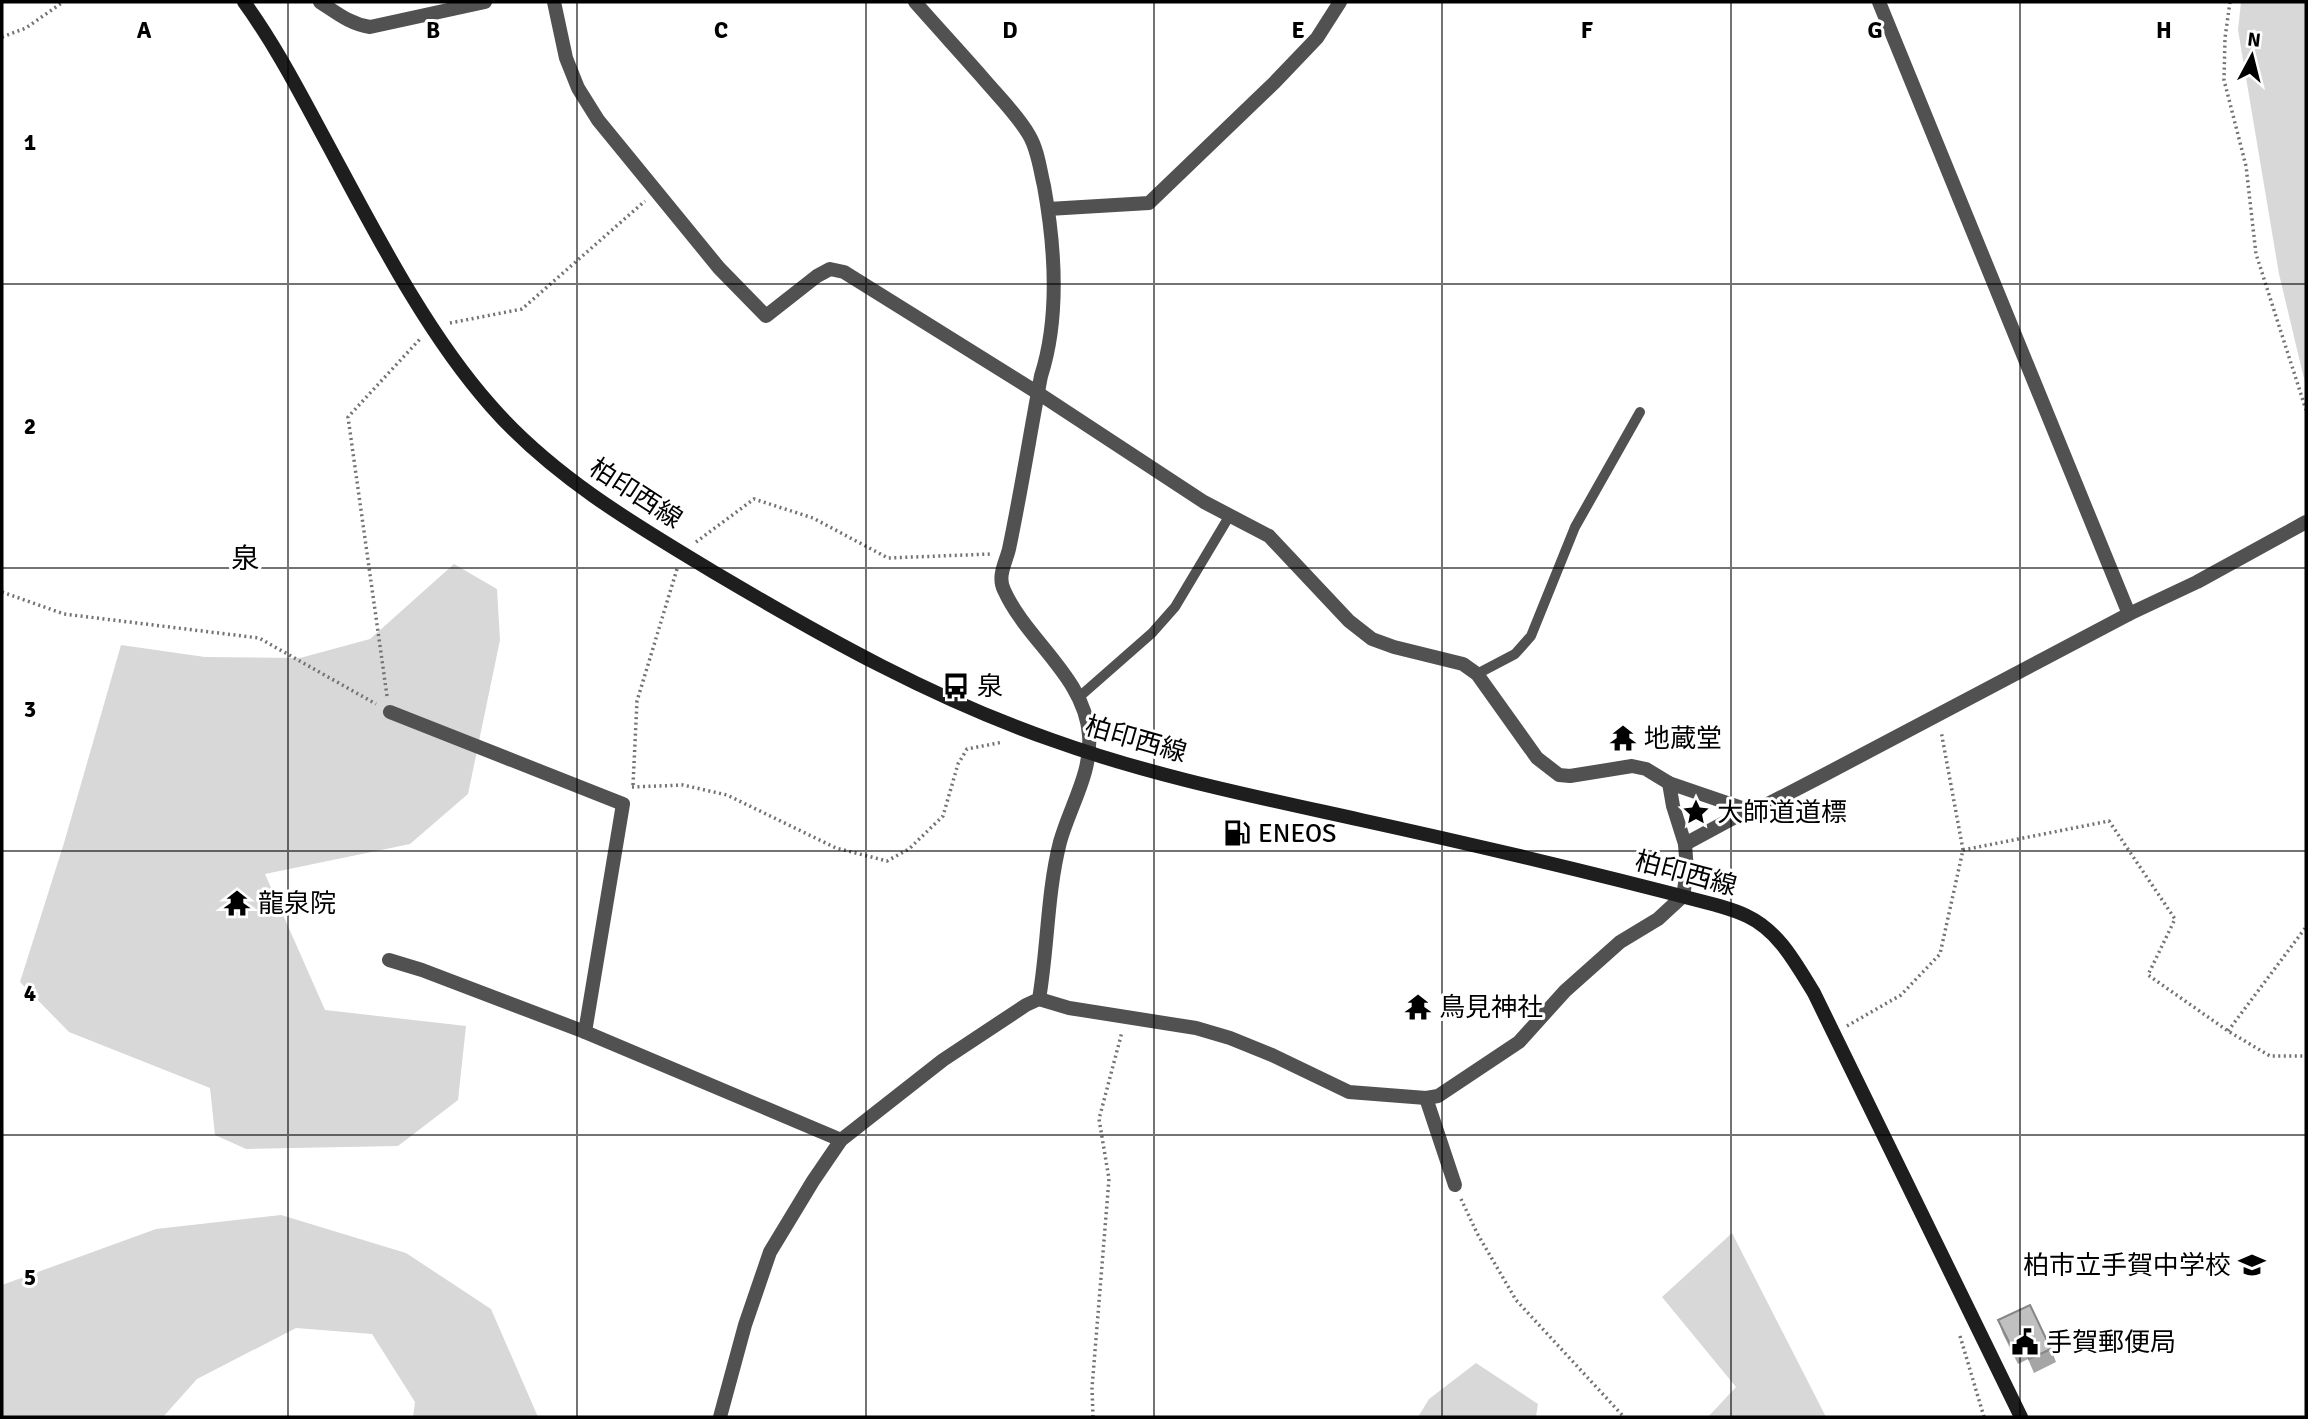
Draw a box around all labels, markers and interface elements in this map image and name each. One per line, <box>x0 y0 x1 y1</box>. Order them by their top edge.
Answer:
text: A <box>137 16 152 45</box>
text: B <box>426 16 440 45</box>
text: C <box>714 16 728 45</box>
text: D <box>1002 16 1018 45</box>
text: E <box>1291 16 1305 45</box>
text: F <box>1581 16 1593 45</box>
text: G <box>1867 16 1883 45</box>
text: H <box>2156 16 2172 45</box>
north arrow <box>2217 21 2287 91</box>
text: N <box>2246 27 2262 53</box>
text: 1 <box>24 128 36 157</box>
text: 2 <box>24 412 36 441</box>
street label: 柏印西線 <box>583 452 688 536</box>
district label: 泉 <box>231 542 259 576</box>
bus stop icon: 泉 <box>941 671 971 701</box>
place label: 泉 <box>977 671 1003 703</box>
text: 3 <box>24 695 36 724</box>
street label: 柏印西線 <box>1081 710 1190 770</box>
temple icon: 地蔵堂 <box>1608 723 1638 753</box>
place label: 地蔵堂 <box>1644 723 1722 755</box>
place icon: 大師道道標 <box>1681 797 1711 827</box>
place label: 大師道道標 <box>1717 797 1847 829</box>
fuel station icon: ENEOS <box>1222 818 1252 848</box>
place label: ENEOS <box>1258 818 1336 850</box>
street label: 柏印西線 <box>1631 845 1740 903</box>
temple icon: 龍泉院 <box>222 888 252 918</box>
place label: 龍泉院 <box>258 888 336 920</box>
text: 4 <box>24 979 36 1008</box>
temple icon: 鳥見神社 <box>1403 992 1433 1022</box>
place label: 鳥見神社 <box>1439 992 1543 1024</box>
place label: 柏市立手賀中学校 <box>2023 1250 2231 1282</box>
school or university icon: 柏市立手賀中学校 <box>2237 1250 2267 1280</box>
text: 5 <box>24 1263 36 1292</box>
public building icon: 手賀郵便局 <box>2010 1327 2040 1357</box>
place label: 手賀郵便局 <box>2046 1327 2176 1359</box>

